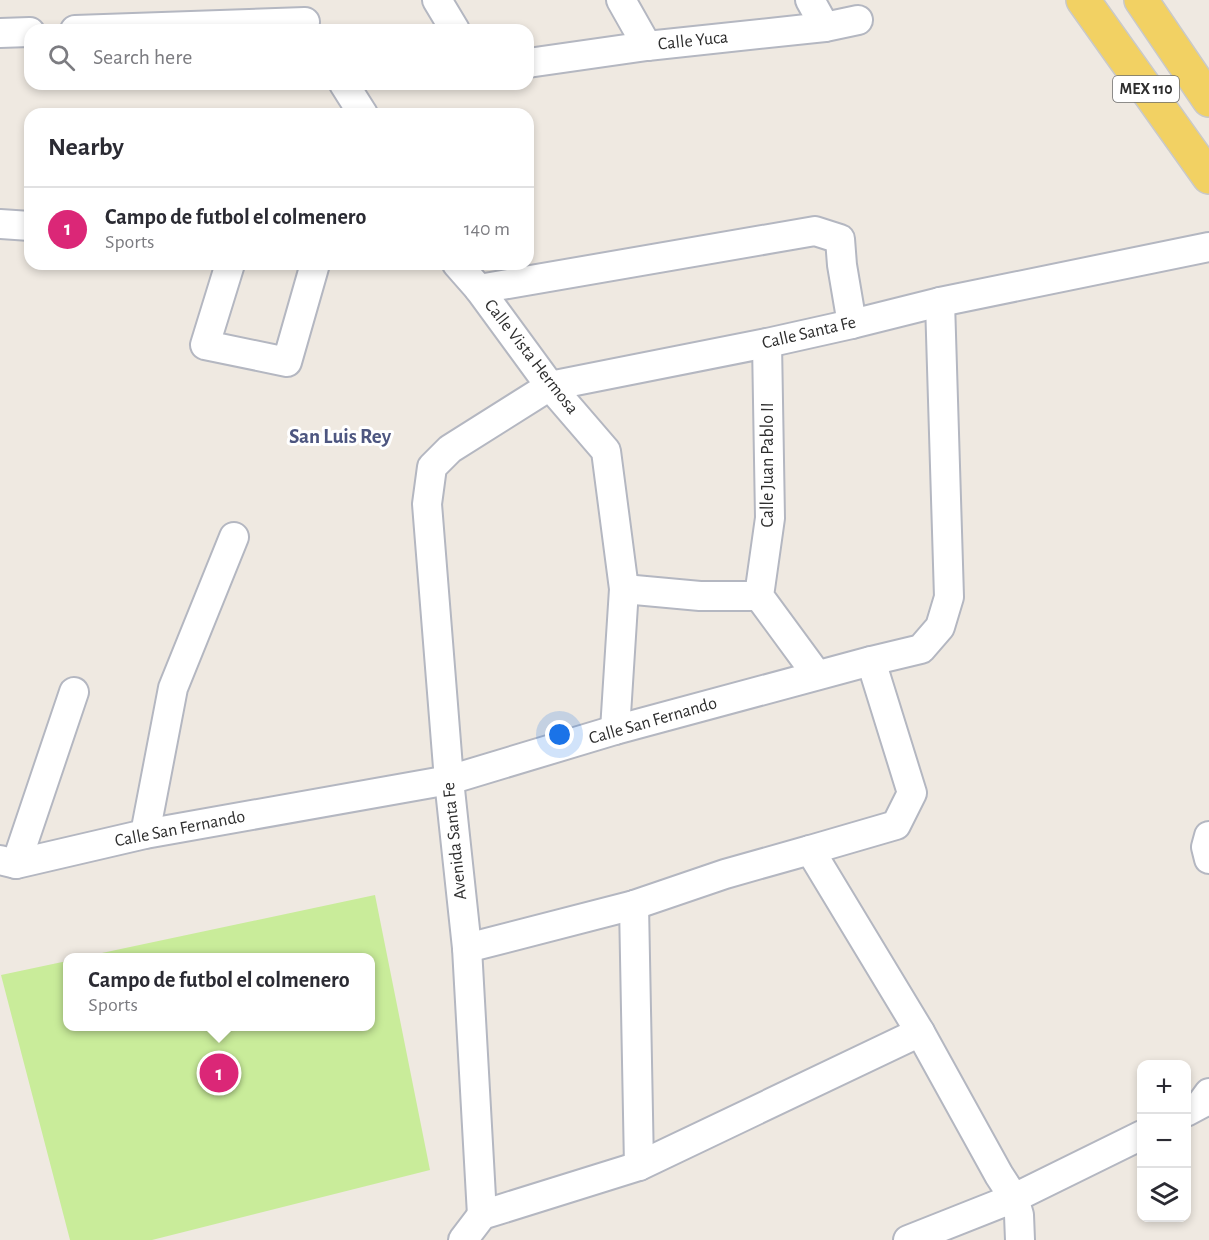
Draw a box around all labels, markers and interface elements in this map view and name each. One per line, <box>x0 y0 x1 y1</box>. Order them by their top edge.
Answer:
search box <box>24 24 534 90</box>
street label: Calle Yuca <box>657 28 729 54</box>
icon: search <box>45 41 78 74</box>
text: Search here <box>93 46 192 68</box>
road number: MEX 110 <box>1113 76 1179 102</box>
text: Nearby <box>48 134 124 160</box>
text: Campo de futbol el colmenero <box>105 206 366 228</box>
text: 1 <box>64 219 71 239</box>
text: 140 m <box>464 219 510 239</box>
text: Sports <box>105 232 154 252</box>
street label: Calle Vista Hermosa <box>481 296 581 418</box>
street label: Calle Santa Fe <box>760 313 858 353</box>
street label: Calle Juan Pablo II <box>759 402 777 528</box>
district label: San Luis Rey <box>289 426 392 447</box>
street label: Calle San Fernando <box>587 694 719 748</box>
your location <box>545 720 574 749</box>
street label: Avenida Santa Fe <box>440 781 470 901</box>
street label: Calle San Fernando <box>113 807 247 850</box>
popup <box>63 953 375 1031</box>
text: Campo de futbol el colmenero <box>88 969 350 991</box>
text: Sports <box>88 995 138 1015</box>
pin: 1 <box>200 1050 238 1096</box>
map controls <box>1137 1060 1191 1222</box>
button: + <box>1137 1060 1191 1114</box>
button: − <box>1137 1114 1191 1168</box>
button: layers <box>1137 1168 1191 1222</box>

